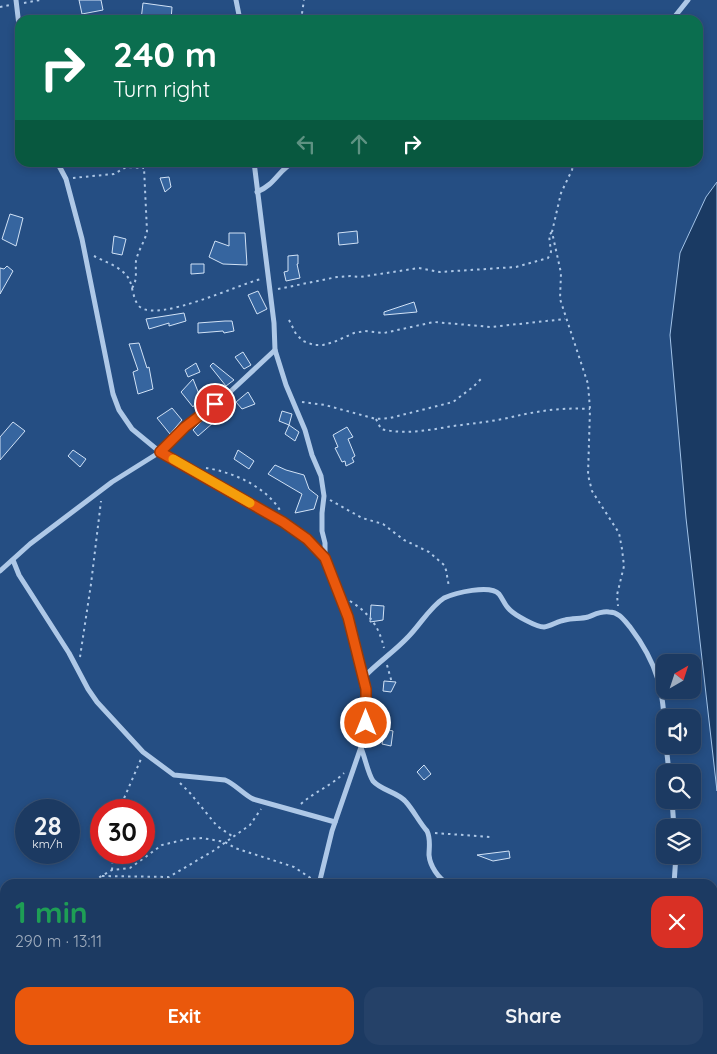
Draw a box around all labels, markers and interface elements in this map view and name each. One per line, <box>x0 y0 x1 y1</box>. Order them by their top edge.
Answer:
text: 240 m <box>113 32 217 76</box>
icon: right <box>30 35 95 100</box>
text: Turn right <box>113 75 210 103</box>
icon: left <box>292 130 320 158</box>
icon: ahead <box>345 130 373 158</box>
icon: right <box>398 130 426 158</box>
pin <box>194 383 236 425</box>
icon: arrive <box>201 390 229 418</box>
north arrow <box>656 654 701 699</box>
map controls <box>656 654 701 864</box>
position arrow <box>339 696 391 748</box>
button: sound <box>656 709 701 754</box>
button: search <box>656 764 701 809</box>
speed limit sign: 30 <box>90 799 155 864</box>
text: 28 <box>34 810 61 841</box>
button: layers <box>656 819 701 864</box>
text: km/h <box>32 836 63 851</box>
text: 1 min <box>15 893 88 931</box>
button: close <box>651 896 703 948</box>
text: 290 m · 13:11 <box>15 931 102 951</box>
button: Exit <box>15 987 354 1045</box>
button: Share <box>364 987 703 1045</box>

